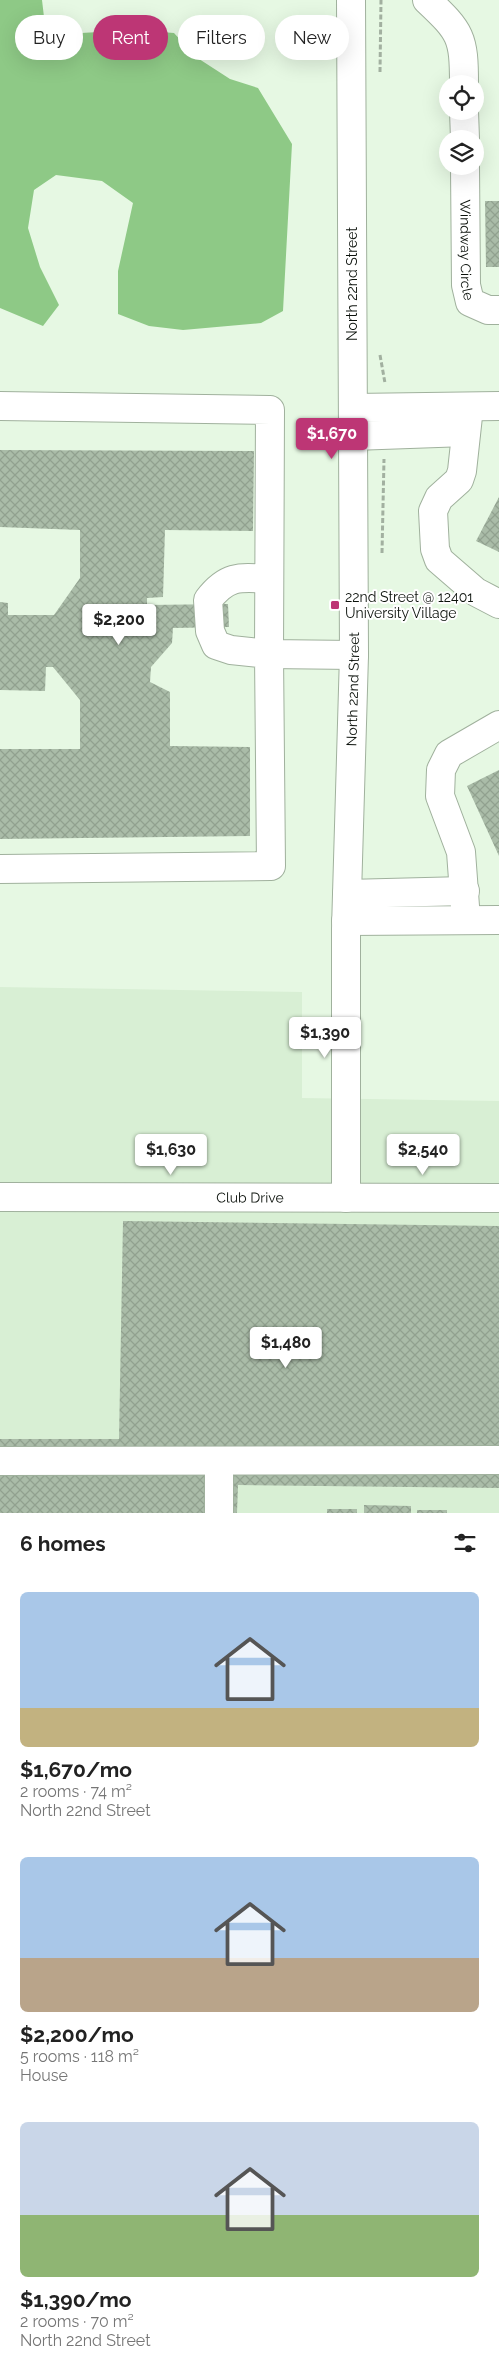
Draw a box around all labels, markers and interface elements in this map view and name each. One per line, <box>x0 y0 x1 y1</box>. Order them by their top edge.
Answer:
chip: Buy <box>15 15 83 60</box>
chip: Rent <box>93 15 168 60</box>
chip: Filters <box>178 15 265 60</box>
chip: New <box>275 15 349 60</box>
map controls <box>439 75 484 175</box>
button: locate <box>439 75 484 120</box>
button: layers <box>439 130 484 175</box>
street label: Windway Circle <box>457 199 477 302</box>
street label: North 22nd Street <box>344 227 360 341</box>
pin: $1,670 <box>291 418 373 460</box>
text: $1,670 <box>307 424 357 443</box>
place label: 22nd Street @ 12401 University Village <box>345 589 473 621</box>
marker: 22nd Street @ 12401 University Village <box>329 599 341 611</box>
pin: $2,200 <box>78 604 160 646</box>
text: $2,200 <box>93 610 145 629</box>
street label: North 22nd Street <box>343 632 362 746</box>
pin: $1,390 <box>284 1016 366 1059</box>
text: $1,390 <box>300 1023 350 1042</box>
pin: $1,630 <box>130 1134 212 1176</box>
pin: $2,540 <box>382 1134 464 1176</box>
text: $1,630 <box>146 1140 196 1159</box>
text: $2,540 <box>398 1140 448 1159</box>
street label: Club Drive <box>216 1189 284 1206</box>
pin: $1,480 <box>245 1326 327 1369</box>
text: $1,480 <box>261 1333 311 1352</box>
icon: filters <box>451 1529 479 1557</box>
text: 6 homes <box>20 1531 106 1556</box>
icon: home <box>205 1624 295 1714</box>
text: $1,670/mo <box>20 1757 132 1782</box>
text: 2 rooms · 74 m² <box>20 1782 132 1801</box>
text: North 22nd Street <box>20 1801 151 1820</box>
icon: home <box>205 1889 295 1979</box>
text: $2,200/mo <box>20 2022 134 2047</box>
text: 5 rooms · 118 m² <box>20 2047 139 2066</box>
text: House <box>20 2066 68 2085</box>
icon: home <box>205 2154 295 2244</box>
text: $1,390/mo <box>20 2287 132 2312</box>
text: 2 rooms · 70 m² <box>20 2312 134 2331</box>
text: North 22nd Street <box>20 2331 151 2350</box>

